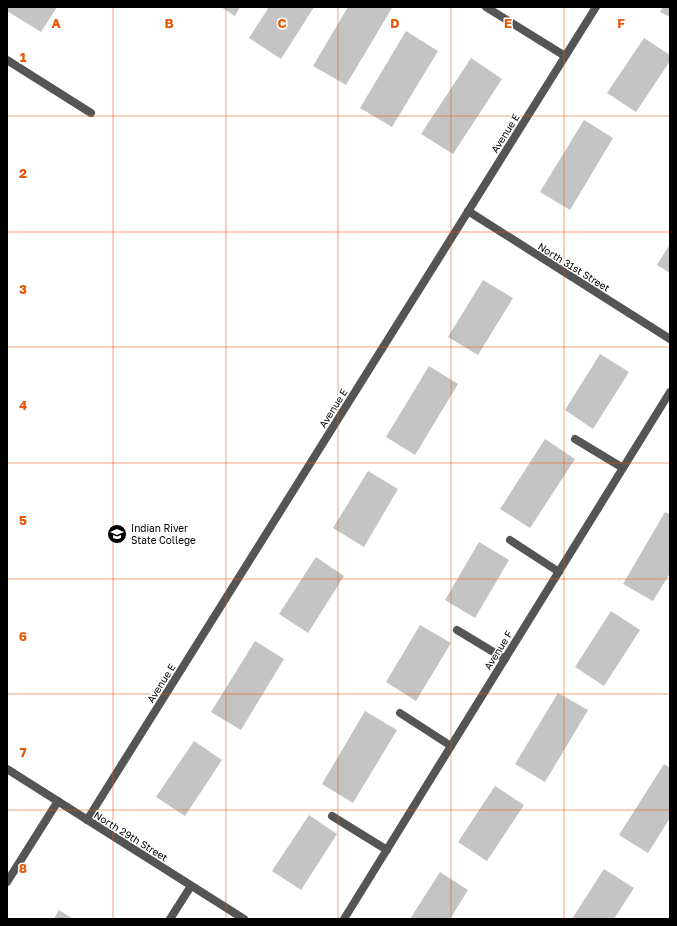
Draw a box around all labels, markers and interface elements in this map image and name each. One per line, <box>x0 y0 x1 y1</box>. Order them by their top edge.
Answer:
text: A <box>51 15 61 31</box>
text: B <box>164 15 174 31</box>
text: C <box>277 15 287 31</box>
text: D <box>390 15 400 31</box>
text: E <box>504 15 512 31</box>
text: F <box>617 15 625 31</box>
text: 1 <box>20 49 27 65</box>
street label: Avenue E <box>488 111 522 155</box>
text: 2 <box>19 165 27 181</box>
street label: North 31st Street <box>536 240 612 294</box>
text: 3 <box>19 281 27 297</box>
street label: Avenue E <box>316 386 350 430</box>
text: 4 <box>19 397 27 413</box>
text: 5 <box>19 512 27 528</box>
place label: Indian River State College <box>131 522 196 546</box>
school or university icon: Indian River State College <box>106 523 128 545</box>
text: 6 <box>19 628 27 644</box>
street label: Avenue F <box>481 628 515 672</box>
street label: Avenue E <box>144 661 178 705</box>
text: 7 <box>19 744 27 760</box>
street label: North 29th Street <box>92 809 170 863</box>
text: 8 <box>19 860 27 876</box>

